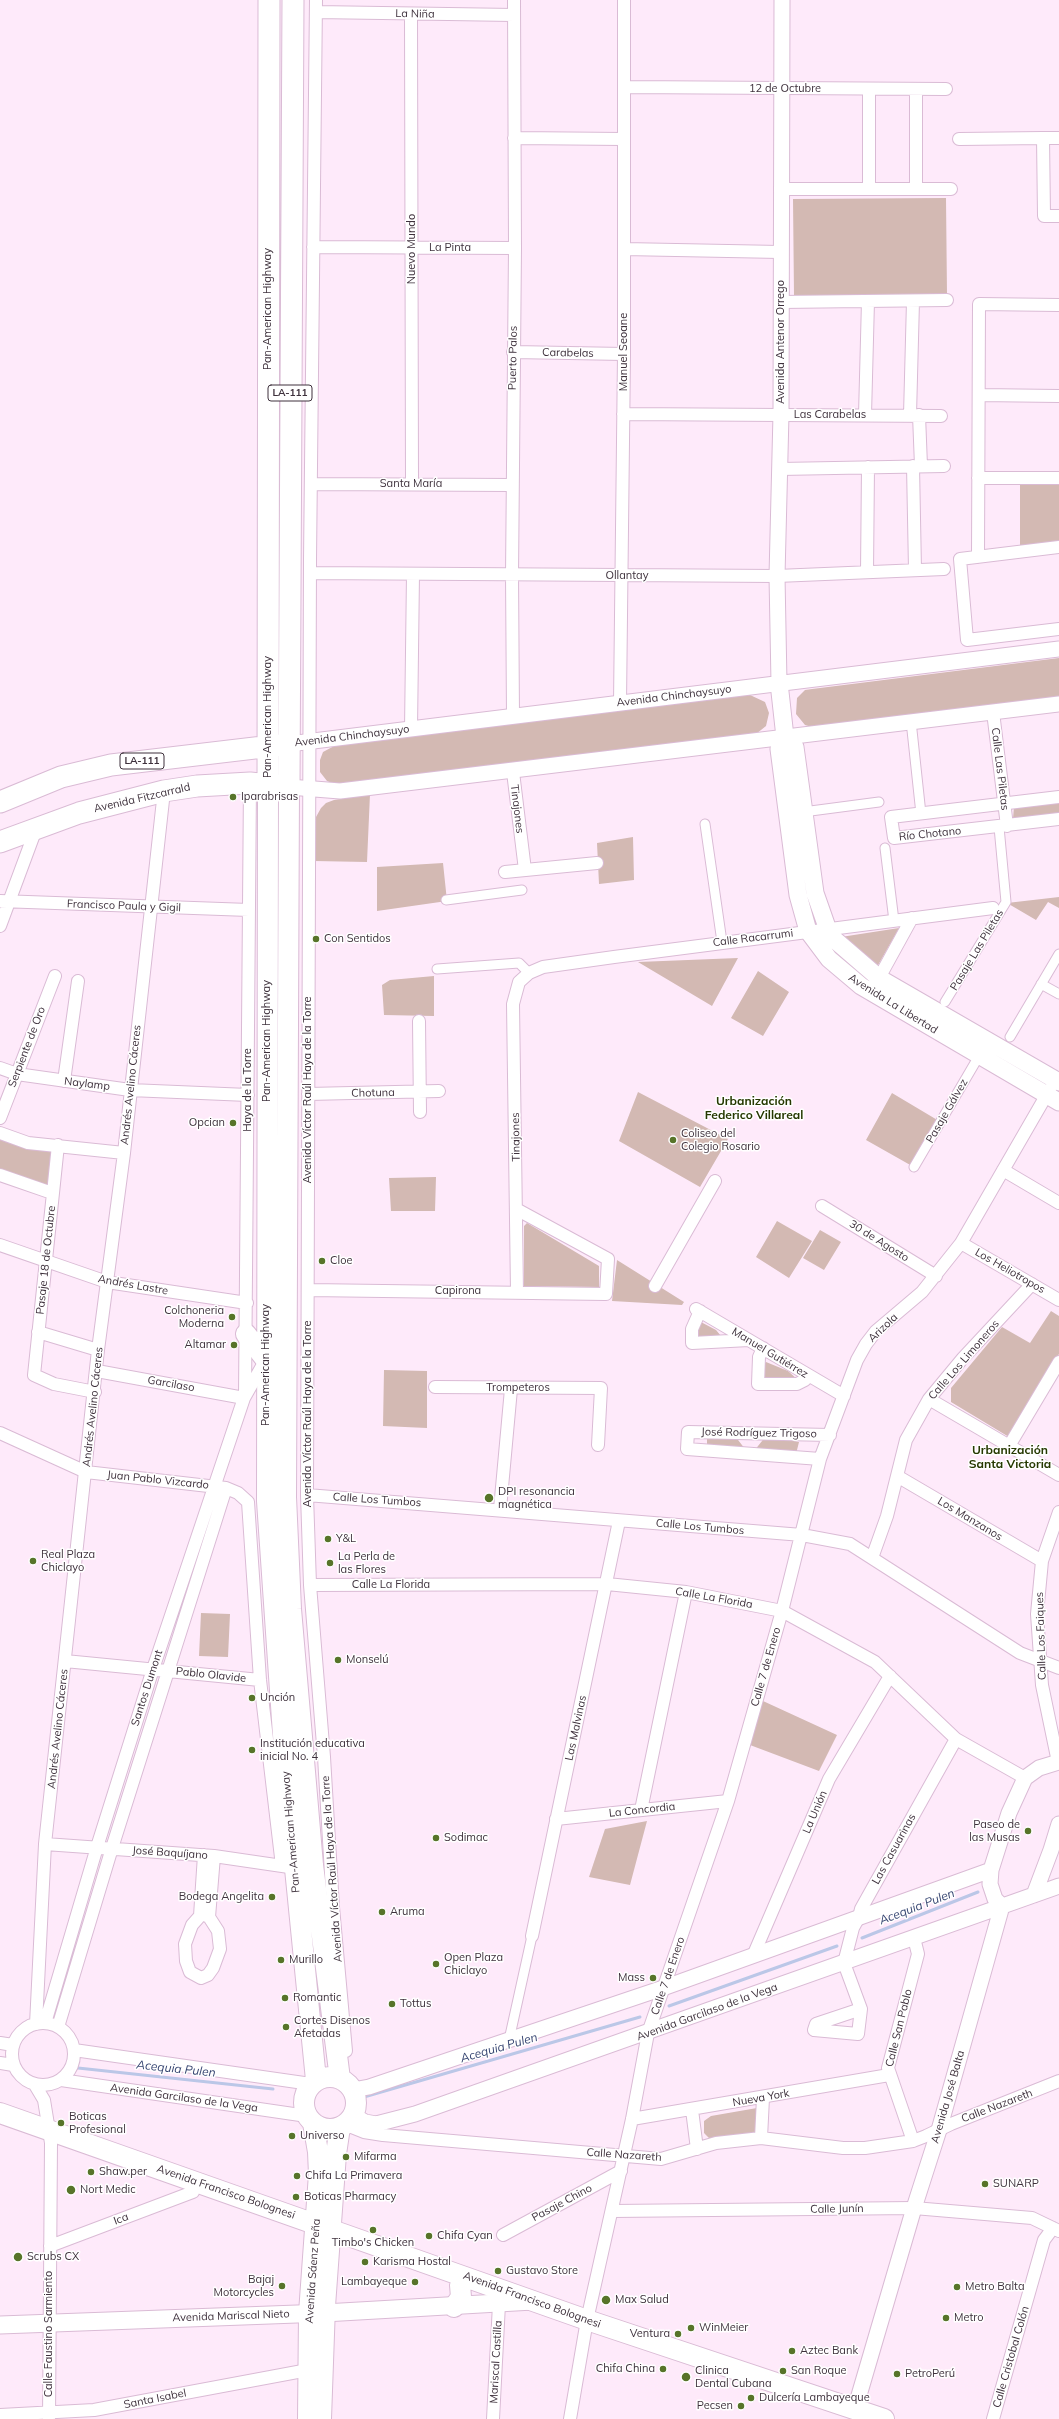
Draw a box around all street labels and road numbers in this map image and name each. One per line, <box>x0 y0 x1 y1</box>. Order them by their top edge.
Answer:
street label: La Niña <box>395 7 435 21</box>
street label: 12 de Octubre <box>749 82 821 96</box>
street label: Nuevo Mundo <box>405 214 419 284</box>
street label: La Pinta <box>429 241 471 255</box>
street label: Pan-American Highway <box>261 248 275 370</box>
street label: Avenida Antenor Orrego <box>774 280 788 404</box>
street label: Manuel Seoane <box>617 313 631 391</box>
street label: Puerto Palos <box>506 326 520 390</box>
street label: Carabelas <box>542 346 594 360</box>
road number: LA-111 <box>268 385 312 401</box>
street label: Las Carabelas <box>794 408 866 422</box>
street label: Santa María <box>380 477 442 491</box>
street label: Ollantay <box>605 569 649 583</box>
street label: Pan-American Highway <box>261 656 275 778</box>
street label: Avenida Chinchaysuyo <box>616 682 732 710</box>
street label: Avenida Chinchaysuyo <box>294 722 410 750</box>
street label: Calle Las Piletas <box>988 727 1012 811</box>
road number: LA-111 <box>120 753 164 769</box>
street label: Avenida Fitzcarrald <box>92 780 192 816</box>
street label: Tinajones <box>507 784 527 834</box>
street label: Río Chotano <box>898 824 962 844</box>
street label: Francisco Paula y Gigil <box>67 897 181 915</box>
street label: Pasaje Las Piletas <box>948 907 1006 993</box>
street label: Calle Racarrumi <box>712 927 794 949</box>
street label: Avenida La Libertad <box>846 971 940 1037</box>
street label: Pan-American Highway <box>260 980 274 1102</box>
street label: Avenida Víctor Raúl Haya de la Torre <box>301 996 315 1184</box>
street label: Serpiente de Oro <box>6 1005 48 1089</box>
street label: Andrés Avelino Cáceres <box>118 1024 144 1146</box>
street label: Haya de la Torre <box>241 1048 255 1132</box>
street label: Naylamp <box>63 1075 111 1093</box>
street label: Pasaje Gálvez <box>923 1077 971 1145</box>
street label: Chotuna <box>351 1086 395 1100</box>
street label: Tinajones <box>509 1112 523 1162</box>
street label: Pasaje 18 de Octubre <box>34 1205 58 1315</box>
street label: 30 de Agosto <box>847 1217 911 1265</box>
street label: Los Heliotropos <box>973 1246 1047 1296</box>
street label: Andrés Lastre <box>97 1272 169 1298</box>
street label: Capirona <box>435 1284 481 1298</box>
street label: Pan-American Highway <box>259 1304 273 1426</box>
street label: Arizola <box>866 1311 900 1345</box>
street label: Calle Los Limoneros <box>926 1317 1002 1403</box>
street label: Avenida Víctor Raúl Haya de la Torre <box>301 1320 315 1508</box>
street label: Manuel Gutiérrez <box>729 1325 811 1381</box>
street label: Andrés Avelino Cáceres <box>80 1346 106 1468</box>
street label: Garcilaso <box>146 1373 196 1395</box>
street label: Trompeteros <box>486 1381 550 1395</box>
street label: José Rodríguez Trigoso <box>701 1425 817 1441</box>
street label: Juan Pablo Vizcardo <box>106 1468 210 1492</box>
street label: Calle Los Tumbos <box>332 1490 422 1510</box>
street label: Los Manzanos <box>935 1494 1005 1544</box>
street label: Calle Los Tumbos <box>655 1517 745 1537</box>
street label: Calle La Florida <box>352 1578 430 1592</box>
street label: Calle La Florida <box>674 1585 754 1611</box>
street label: Calle Los Faiques <box>1033 1592 1049 1680</box>
street label: Calle 7 de Enero <box>748 1626 784 1708</box>
street label: Santos Dumont <box>129 1648 165 1728</box>
street label: Pablo Olavide <box>175 1665 247 1685</box>
street label: Andrés Avelino Cáceres <box>45 1668 71 1790</box>
street label: Las Malvinas <box>563 1694 589 1762</box>
street label: Pan-American Highway <box>279 1771 303 1893</box>
street label: Avenida Víctor Raúl Haya de la Torre <box>319 1775 345 1963</box>
street label: La Unión <box>800 1789 830 1835</box>
street label: La Concordia <box>608 1800 676 1820</box>
street label: Las Casuarinas <box>869 1812 919 1886</box>
street label: José Baquíjano <box>132 1844 208 1862</box>
street label: Calle 7 de Enero <box>648 1935 688 2017</box>
street label: Avenida Garcilaso de la Vega <box>635 1980 779 2044</box>
street label: Calle San Pablo <box>883 1988 915 2068</box>
street label: Avenida José Balta <box>928 2049 968 2145</box>
street label: Avenida Garcilaso de la Vega <box>109 2081 259 2115</box>
street label: Calle Nazareth <box>959 2086 1035 2126</box>
street label: Nueva York <box>732 2087 790 2109</box>
street label: Calle Nazareth <box>586 2146 662 2164</box>
street label: Avenida Francisco Bolognesi <box>155 2162 297 2222</box>
street label: Pasaje Chino <box>530 2182 594 2224</box>
street label: Calle Junín <box>810 2202 864 2216</box>
street label: Ica <box>112 2210 130 2228</box>
street label: Avenida Sáenz Peña <box>303 2218 323 2324</box>
street label: Avenida Francisco Bolognesi <box>461 2269 603 2331</box>
street label: Calle Faustino Sarmiento <box>42 2271 56 2397</box>
street label: Calle Cristobal Colón <box>990 2305 1032 2409</box>
street label: Avenida Mariscal Nieto <box>172 2307 290 2325</box>
street label: Mariscal Castilla <box>487 2320 505 2404</box>
street label: Santa Isabel <box>123 2386 187 2412</box>

